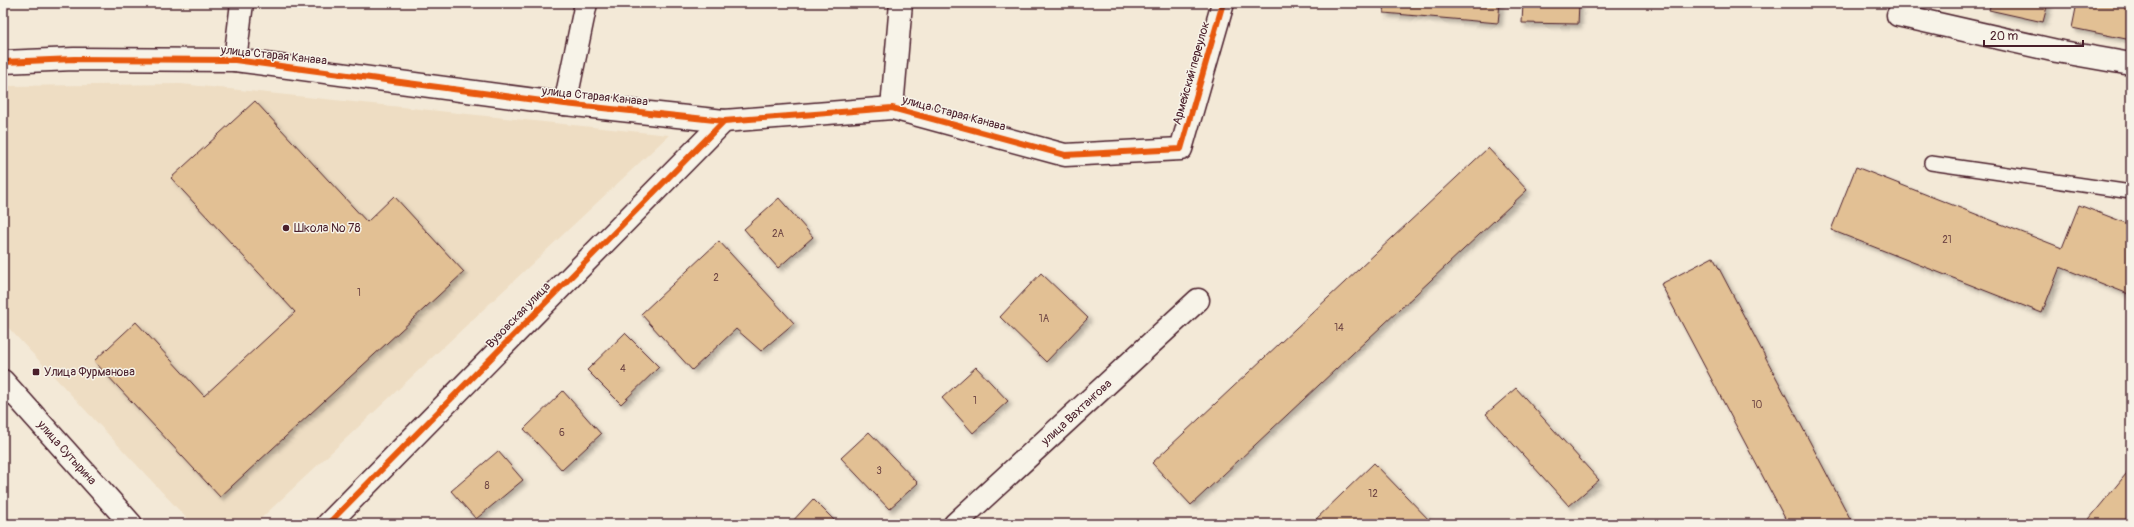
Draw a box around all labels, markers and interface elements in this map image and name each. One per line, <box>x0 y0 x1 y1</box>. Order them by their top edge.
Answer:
street label: Армейский переулок <box>1170 20 1213 126</box>
scale bar <box>1984 22 2083 48</box>
text: 20 m <box>1990 29 2019 44</box>
street label: улица Старая Канава <box>219 42 328 69</box>
street label: улица Старая Канава <box>540 83 649 110</box>
street label: улица Старая Канава <box>900 92 1008 135</box>
place label: Школа № 78 <box>294 221 361 236</box>
marker: Школа № 78 <box>281 223 291 233</box>
house number: 2А <box>772 228 785 240</box>
house number: 21 <box>1942 234 1952 246</box>
house number: 2 <box>713 272 719 284</box>
street label: Вузовская улица <box>483 279 554 352</box>
house number: 1 <box>357 287 361 299</box>
house number: 1А <box>1039 313 1050 325</box>
house number: 14 <box>1334 322 1344 334</box>
house number: 4 <box>620 363 626 375</box>
place label: Улица Фурманова <box>44 365 135 380</box>
marker: Улица Фурманова <box>31 367 41 377</box>
street label: улица Вахтангова <box>1038 376 1115 449</box>
house number: 1 <box>973 395 977 407</box>
house number: 10 <box>1752 399 1763 411</box>
street label: улица Сутырина <box>33 417 100 488</box>
house number: 6 <box>559 427 565 439</box>
house number: 3 <box>876 465 882 477</box>
house number: 8 <box>484 480 490 492</box>
house number: 12 <box>1368 488 1378 500</box>

